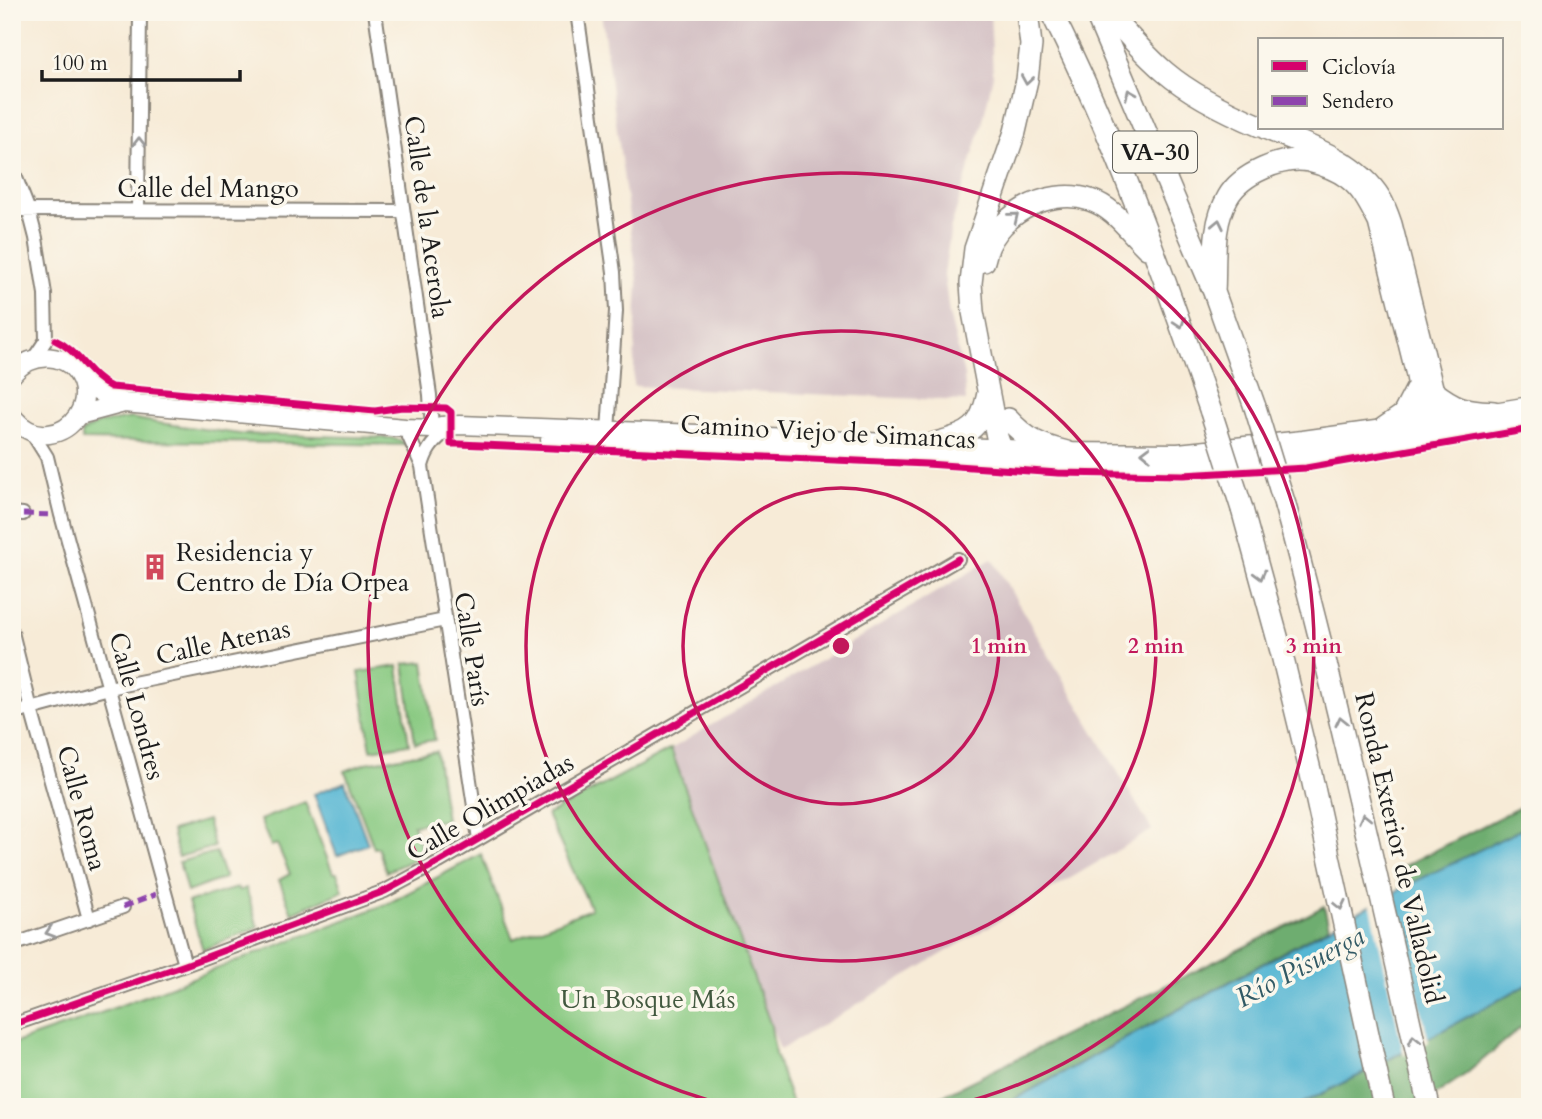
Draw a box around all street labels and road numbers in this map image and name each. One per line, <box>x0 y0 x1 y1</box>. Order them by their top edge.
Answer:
street label: Calle de la Acerola <box>395 113 459 321</box>
road number: VA-30 <box>1113 132 1197 172</box>
street label: Calle del Mango <box>117 171 299 206</box>
street label: Camino Viejo de Simancas <box>679 407 977 457</box>
street label: Calle París <box>446 589 498 709</box>
street label: Calle Atenas <box>153 611 293 673</box>
street label: Calle Londres <box>100 628 174 784</box>
street label: Ronda Exterior de Valladolid <box>1346 689 1452 1007</box>
street label: Calle Roma <box>48 741 116 875</box>
street label: Calle Olimpiadas <box>400 745 580 869</box>

